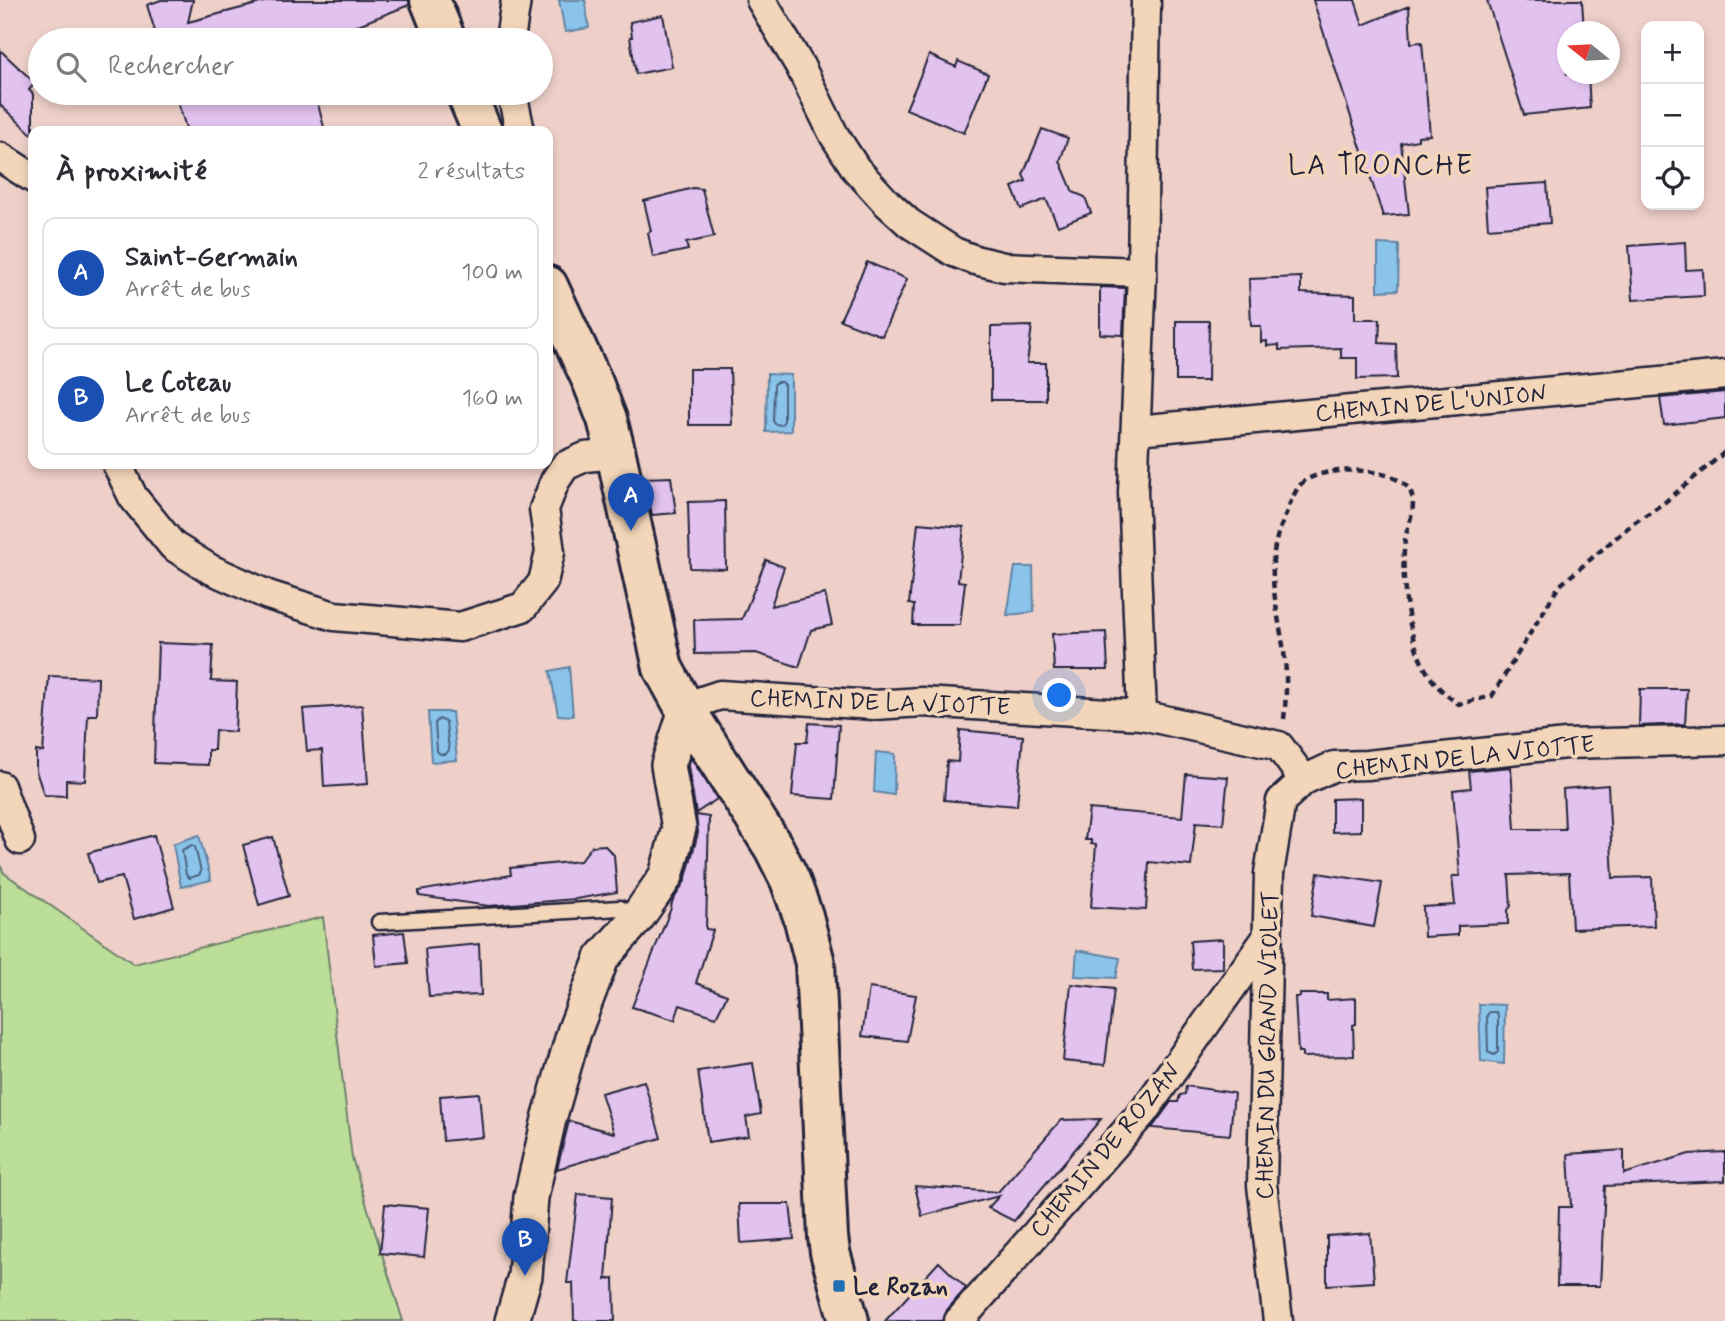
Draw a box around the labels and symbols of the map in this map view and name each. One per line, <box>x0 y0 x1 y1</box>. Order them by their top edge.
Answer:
north arrow <box>1557 21 1620 84</box>
district label: LA TRONCHE <box>1288 148 1474 185</box>
street label: CHEMIN DE L'UNION <box>1314 379 1548 430</box>
pin: A <box>608 473 654 531</box>
your location <box>1042 678 1076 712</box>
street label: CHEMIN DE LA VIOTTE <box>749 683 1011 724</box>
street label: CHEMIN DE LA VIOTTE <box>1334 729 1596 788</box>
street label: CHEMIN DU GRAND VIOLET <box>1250 890 1287 1200</box>
street label: CHEMIN DE ROZAN <box>1024 1057 1188 1245</box>
pin: B <box>502 1218 548 1276</box>
place label: Le Rozan <box>853 1272 948 1303</box>
marker: Le Rozan <box>831 1278 847 1294</box>

